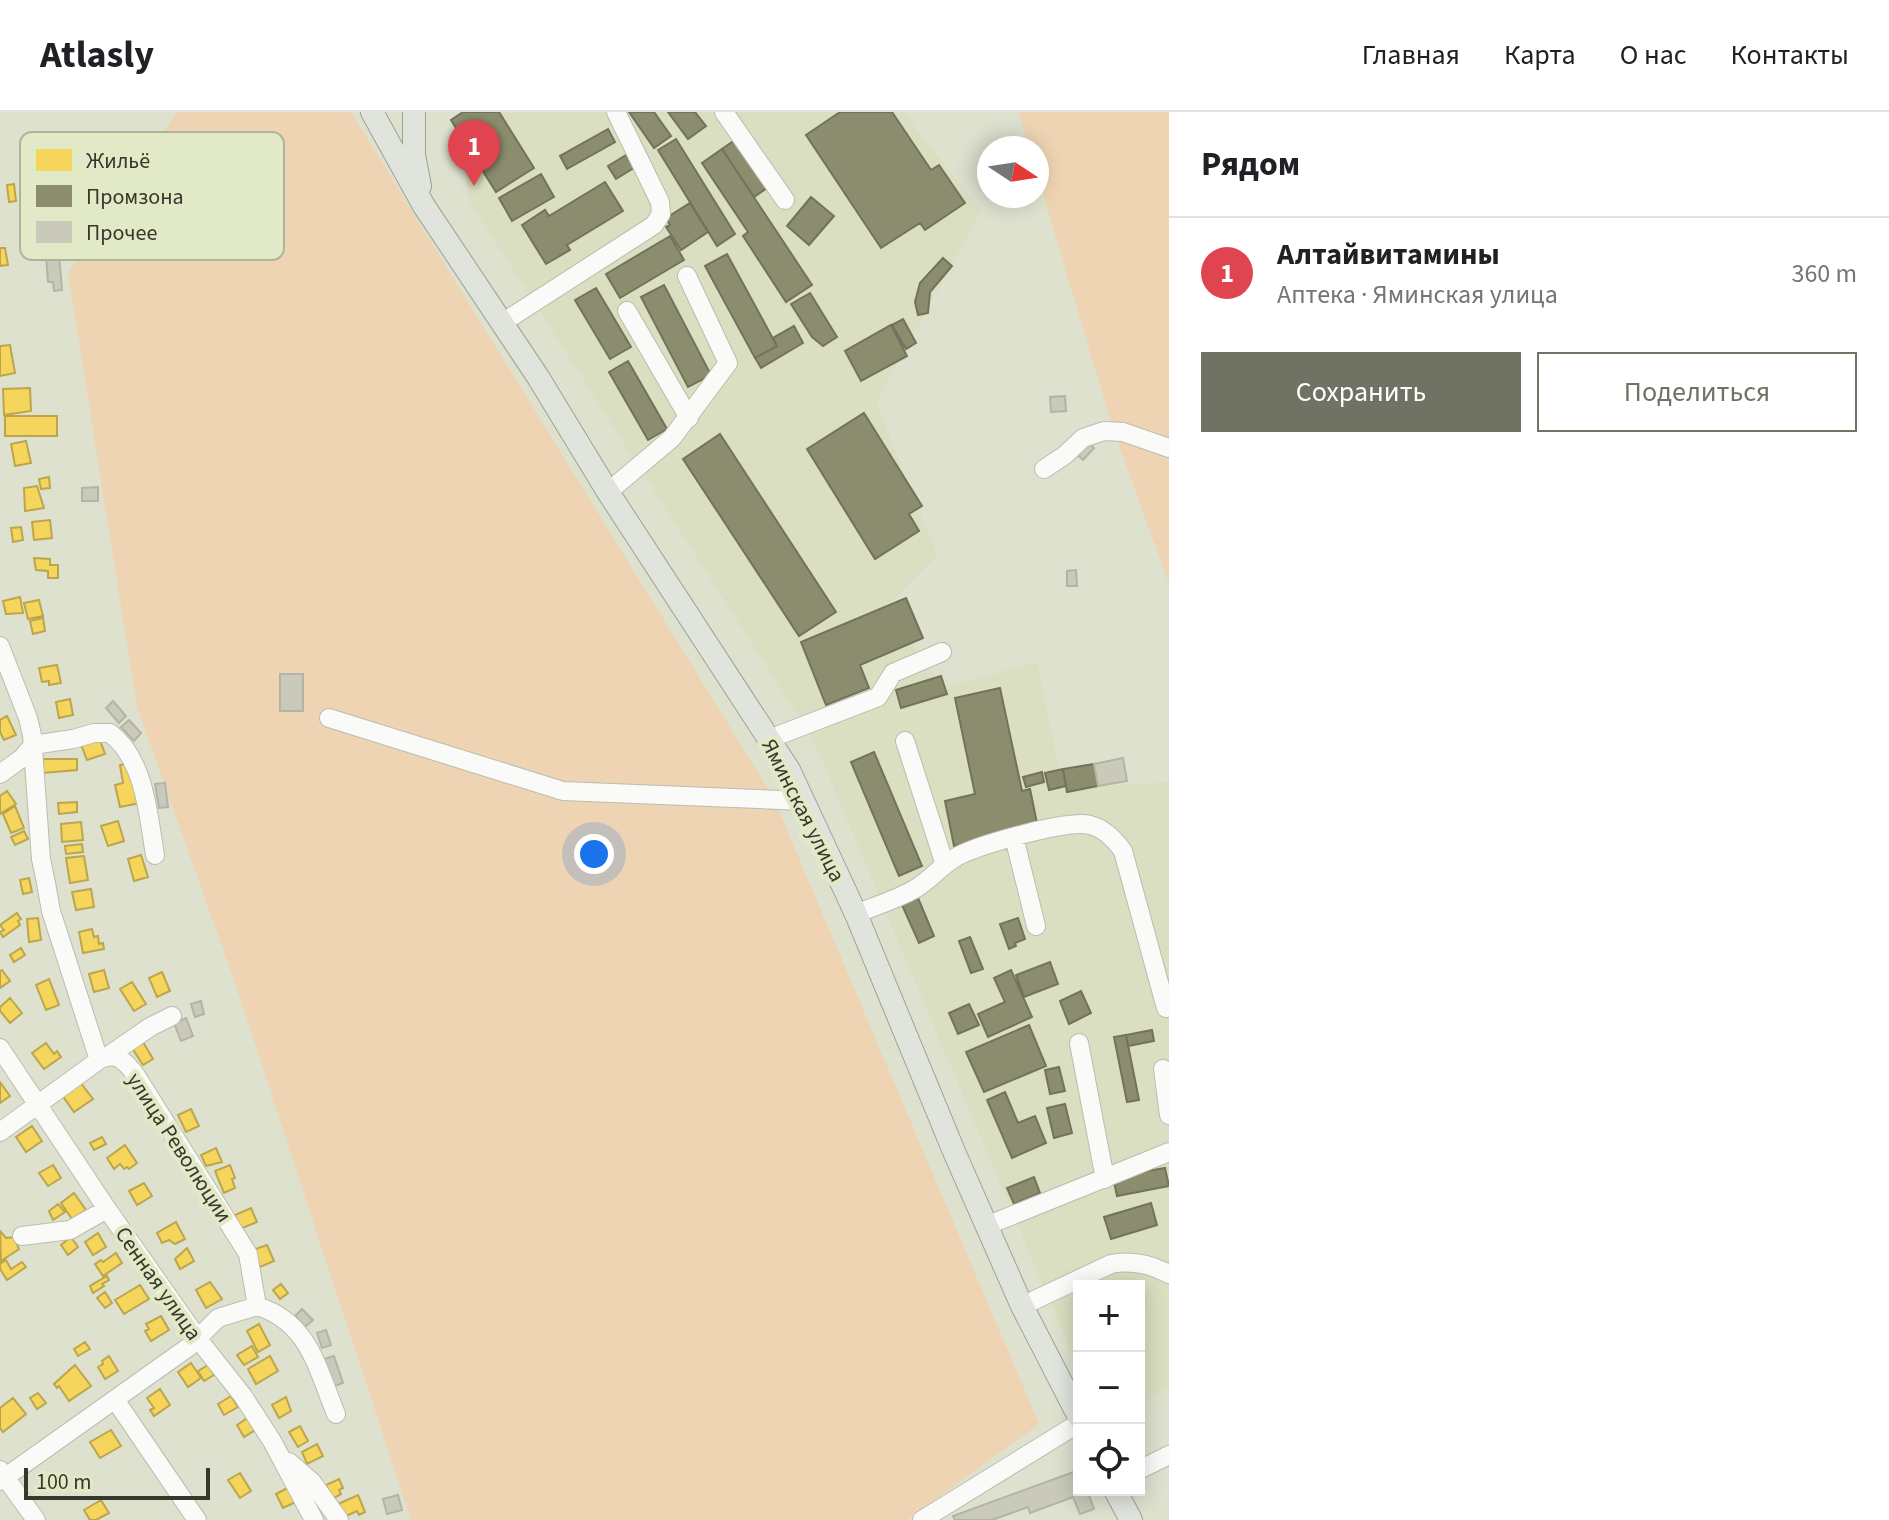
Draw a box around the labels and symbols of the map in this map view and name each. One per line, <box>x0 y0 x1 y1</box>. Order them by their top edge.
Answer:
pin: 1 <box>448 120 500 186</box>
legend <box>20 132 284 260</box>
north arrow <box>977 136 1049 208</box>
text: Жильё <box>86 145 150 177</box>
text: Промзона <box>86 181 184 213</box>
text: Прочее <box>86 217 158 249</box>
street label: Яминская улица <box>753 733 853 888</box>
your location <box>574 834 614 874</box>
street label: улица Революции <box>119 1066 240 1229</box>
street label: Сенная улица <box>107 1220 209 1347</box>
scale bar <box>24 1464 210 1500</box>

